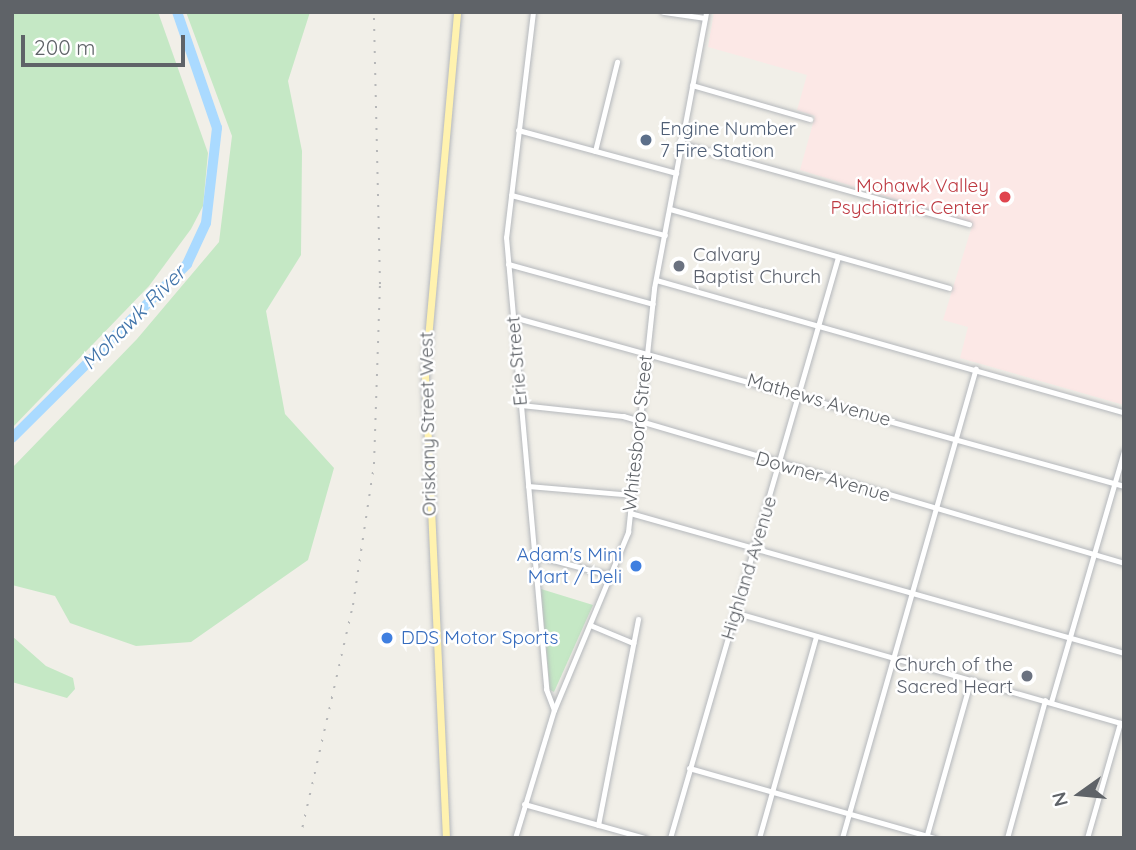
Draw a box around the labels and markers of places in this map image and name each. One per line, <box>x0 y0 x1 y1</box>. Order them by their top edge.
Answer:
place label: Engine Number 7 Fire Station <box>660 118 796 162</box>
marker: Engine Number 7 Fire Station <box>638 132 654 148</box>
place label: Mohawk Valley Psychiatric Center <box>830 175 989 219</box>
marker: Mohawk Valley Psychiatric Center <box>995 187 1015 207</box>
place label: Calvary Baptist Church <box>693 244 821 288</box>
marker: Calvary Baptist Church <box>671 258 687 274</box>
place label: Adam's Mini Mart / Deli <box>517 544 622 588</box>
marker: Adam's Mini Mart / Deli <box>628 558 644 574</box>
place label: DDS Motor Sports <box>401 627 558 649</box>
marker: DDS Motor Sports <box>379 630 395 646</box>
place label: Church of the Sacred Heart <box>895 654 1013 698</box>
marker: Church of the Sacred Heart <box>1019 668 1035 684</box>

